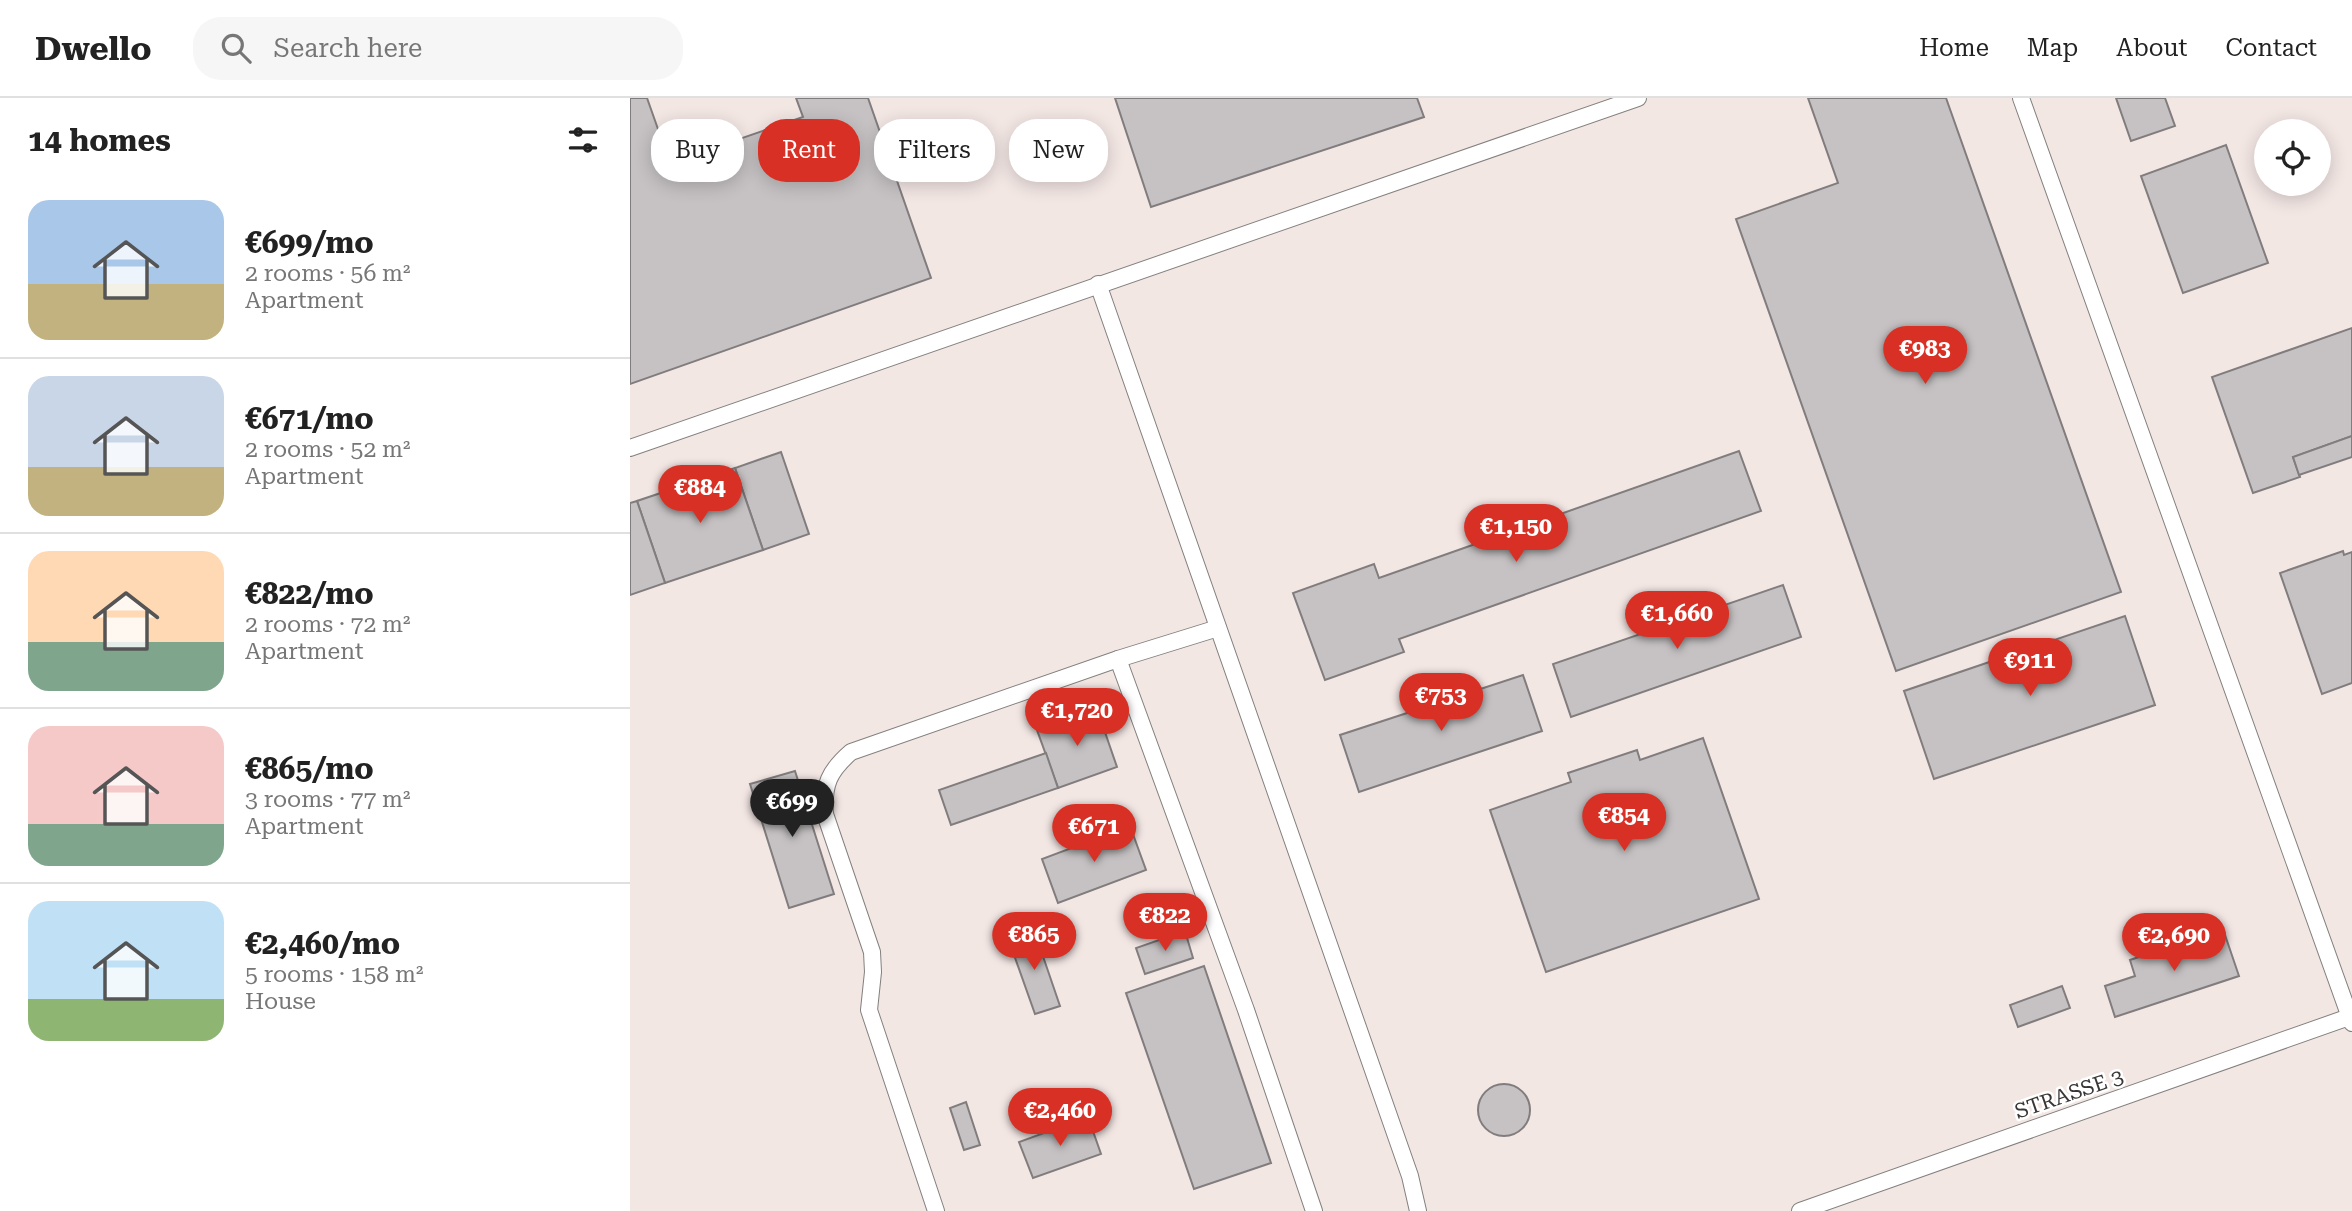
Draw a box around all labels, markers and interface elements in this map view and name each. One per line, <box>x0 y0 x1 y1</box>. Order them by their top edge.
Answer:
search box <box>193 17 683 80</box>
text: Dwello <box>35 29 151 68</box>
icon: search <box>217 29 255 67</box>
text: Search here <box>273 33 422 63</box>
text: Home <box>1919 34 1989 62</box>
text: Map <box>2027 34 2078 62</box>
text: About <box>2116 34 2187 62</box>
text: Contact <box>2225 34 2317 62</box>
chip: Buy <box>651 119 744 182</box>
chip: Rent <box>758 119 860 182</box>
chip: Filters <box>874 119 995 182</box>
chip: New <box>1009 119 1108 182</box>
map controls <box>2254 119 2331 196</box>
button: locate <box>2254 119 2331 196</box>
icon: filters <box>564 121 602 159</box>
text: 14 homes <box>28 123 171 158</box>
text: €699/mo <box>245 225 374 260</box>
icon: home <box>84 228 168 312</box>
text: 2 rooms · 56 m² <box>245 260 411 287</box>
text: Apartment <box>245 287 364 314</box>
pin: €983 <box>1884 327 1966 386</box>
text: €983 <box>1899 335 1951 362</box>
text: €671/mo <box>245 401 374 436</box>
icon: home <box>84 404 168 488</box>
text: 2 rooms · 52 m² <box>245 436 411 463</box>
text: Apartment <box>245 463 364 490</box>
pin: €884 <box>659 466 741 525</box>
text: €884 <box>674 474 726 501</box>
pin: €1,150 <box>1459 504 1573 564</box>
text: €1,150 <box>1480 513 1552 540</box>
text: €822/mo <box>245 576 374 611</box>
icon: home <box>84 579 168 663</box>
pin: €1,660 <box>1620 592 1734 651</box>
text: €1,660 <box>1641 600 1713 627</box>
text: 2 rooms · 72 m² <box>245 611 411 638</box>
text: Apartment <box>245 638 364 665</box>
pin: €911 <box>1989 638 2071 698</box>
text: €911 <box>2004 647 2056 674</box>
pin: €753 <box>1400 674 1482 733</box>
text: €753 <box>1415 682 1467 709</box>
pin: €1,720 <box>1020 688 1134 748</box>
text: €1,720 <box>1041 697 1113 724</box>
text: €865/mo <box>245 751 374 786</box>
icon: home <box>84 754 168 838</box>
pin: €699 <box>751 780 833 839</box>
text: 3 rooms · 77 m² <box>245 786 411 813</box>
text: €699 <box>766 788 818 815</box>
pin: €854 <box>1583 794 1665 853</box>
text: €854 <box>1598 802 1650 829</box>
pin: €671 <box>1053 804 1135 864</box>
text: Apartment <box>245 813 364 840</box>
text: €671 <box>1068 813 1120 840</box>
pin: €822 <box>1124 894 1206 953</box>
text: €822 <box>1139 902 1191 929</box>
pin: €865 <box>993 912 1075 972</box>
pin: €2,690 <box>2117 914 2231 973</box>
text: €865 <box>1008 921 1060 948</box>
text: €2,690 <box>2138 922 2210 949</box>
text: €2,460/mo <box>245 926 400 961</box>
icon: home <box>84 929 168 1013</box>
text: 5 rooms · 158 m² <box>245 961 423 988</box>
text: House <box>245 988 316 1015</box>
street label: STRASSE 3 <box>2012 1064 2126 1124</box>
pin: €2,460 <box>1003 1088 1117 1148</box>
text: €2,460 <box>1024 1097 1096 1124</box>

